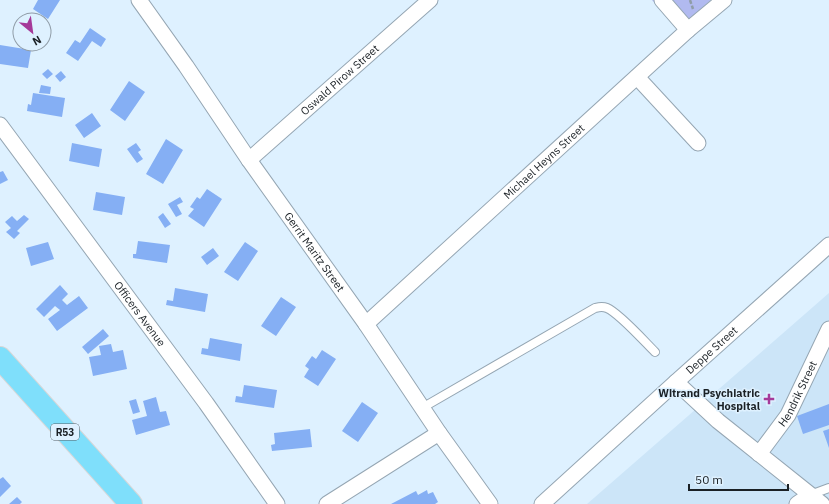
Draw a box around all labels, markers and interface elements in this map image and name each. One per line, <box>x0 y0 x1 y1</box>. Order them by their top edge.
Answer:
north arrow <box>12 12 52 52</box>
text: N <box>30 33 44 49</box>
street label: Oswald Pirow Street <box>298 41 382 118</box>
street label: Michael Heyns Street <box>501 121 587 202</box>
street label: Gerrit Maritz Street <box>281 209 348 294</box>
street label: Officers Avenue <box>111 278 169 349</box>
street label: Deppe Street <box>683 323 741 377</box>
street label: Hendrik Street <box>775 358 820 429</box>
place label: Witrand Psychiatric Hospital <box>658 386 761 413</box>
marker: Witrand Psychiatric Hospital <box>763 393 775 405</box>
road number: R53 <box>51 424 79 440</box>
scale bar <box>689 466 788 492</box>
text: 50 m <box>695 472 723 487</box>

